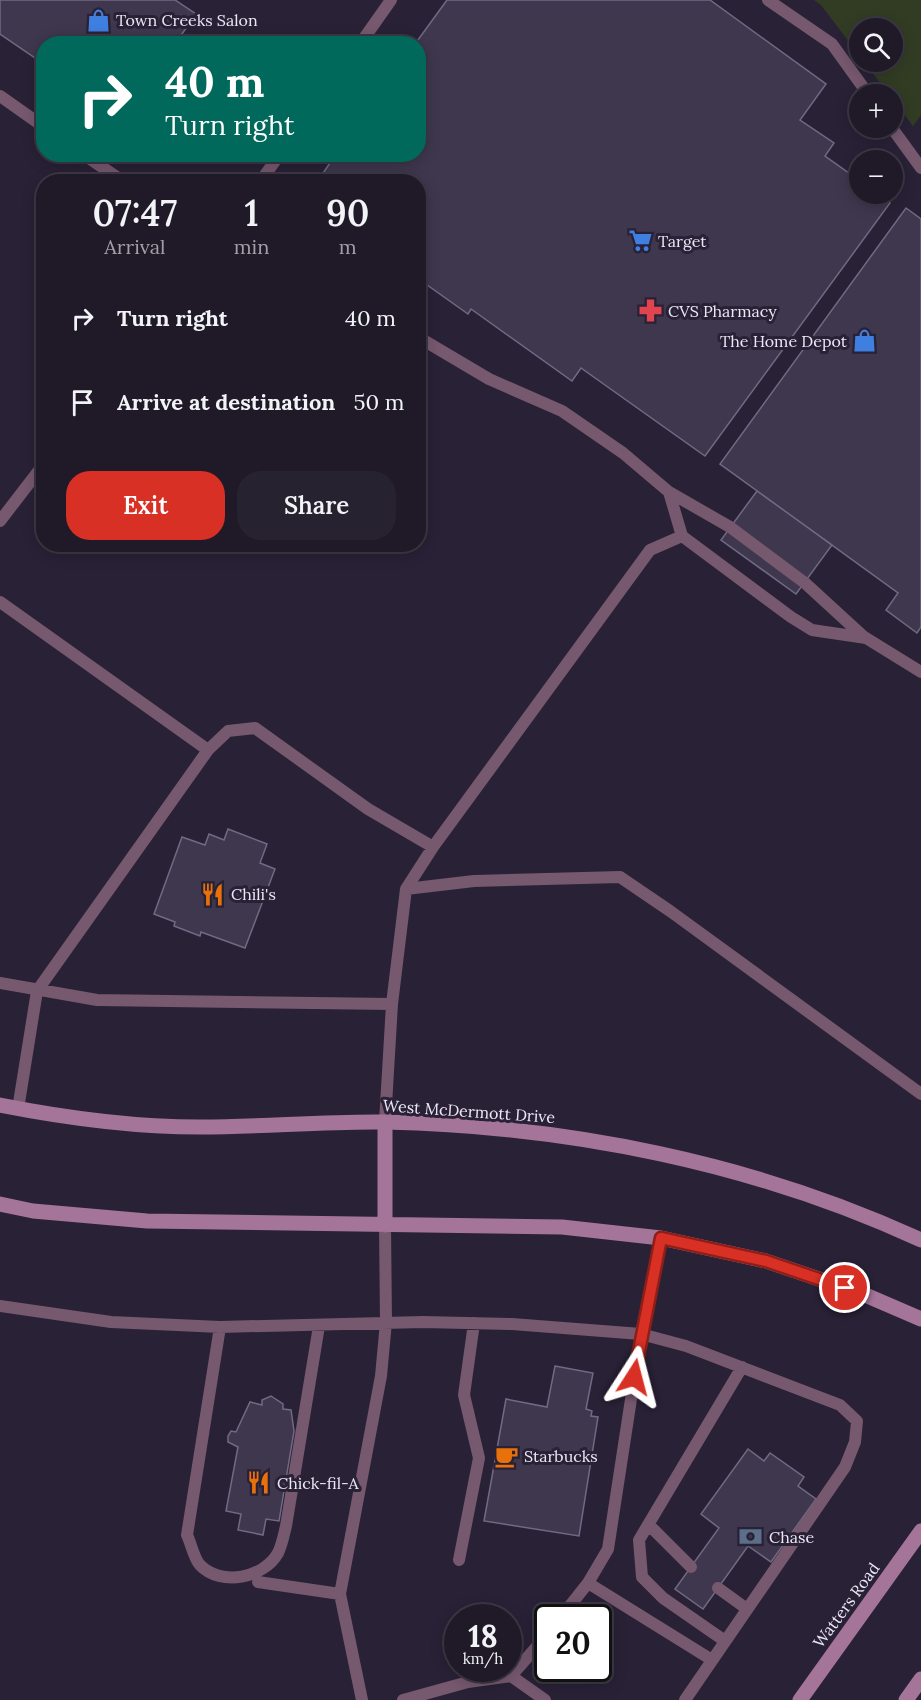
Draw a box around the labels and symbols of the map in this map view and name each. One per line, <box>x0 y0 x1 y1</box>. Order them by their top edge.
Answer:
shop icon: Town Creeks Salon <box>85 7 111 33</box>
place label: Town Creeks Salon <box>116 10 258 30</box>
supermarket icon: Target <box>627 228 653 254</box>
place label: Target <box>658 231 707 251</box>
pharmacy icon: CVS Pharmacy <box>637 298 663 324</box>
place label: CVS Pharmacy <box>668 301 777 321</box>
shop icon: The Home Depot <box>852 328 878 354</box>
place label: The Home Depot <box>720 331 848 351</box>
restaurant icon: Chili's <box>200 881 226 907</box>
place label: Chili's <box>231 884 276 904</box>
street label: West McDermott Drive <box>382 1095 556 1127</box>
pin <box>819 1262 870 1313</box>
position arrow <box>602 1345 666 1409</box>
cafe icon: Starbucks <box>493 1443 519 1469</box>
place label: Starbucks <box>524 1446 598 1466</box>
restaurant icon: Chick-fil-A <box>246 1470 272 1496</box>
place label: Chick-fil-A <box>277 1473 360 1493</box>
bank icon: Chase <box>738 1524 764 1550</box>
place label: Chase <box>769 1527 814 1547</box>
street label: Watters Road <box>808 1558 884 1651</box>
speed limit sign: 20 <box>534 1604 612 1682</box>

